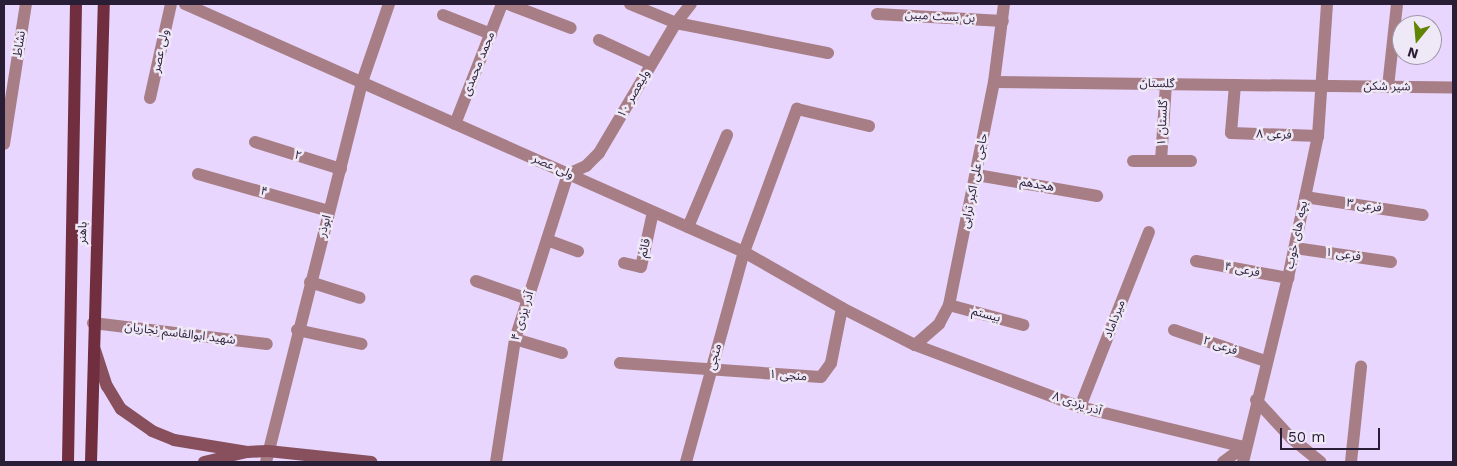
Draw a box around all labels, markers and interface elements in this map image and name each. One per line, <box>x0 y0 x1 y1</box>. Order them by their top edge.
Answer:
street label: بن بست مبین <box>904 8 976 26</box>
north arrow <box>1392 15 1442 65</box>
street label: ولی عصر <box>149 28 173 74</box>
street label: نشاط <box>11 30 29 58</box>
street label: محمد محمدی <box>460 30 498 98</box>
text: N <box>1406 44 1420 63</box>
street label: ۱۰ ولیعصر <box>614 67 654 121</box>
street label: گلستان <box>1139 76 1175 92</box>
street label: شیر شکن <box>1363 79 1411 95</box>
street label: گلستان ۱ <box>1155 100 1171 146</box>
street label: فرعی ۸ <box>1256 127 1292 143</box>
street label: حاجی علی اکبر ترابی <box>959 132 991 230</box>
street label: ۲ <box>293 148 303 164</box>
street label: ولی عصر <box>530 152 576 182</box>
street label: هجدهم <box>1019 175 1055 195</box>
street label: ۴ <box>259 184 269 200</box>
street label: فرعی ۳ <box>1345 196 1383 216</box>
street label: بچه های خوب <box>1283 200 1311 270</box>
street label: ابوذر <box>315 214 335 238</box>
street label: باهنر <box>75 222 91 244</box>
street label: قائم <box>636 237 654 259</box>
street label: فرعی ۱ <box>1324 245 1362 265</box>
street label: فرعی ۴ <box>1223 260 1261 280</box>
street label: ۴ آذر یزدی <box>509 290 537 342</box>
street label: میرداماد <box>1101 298 1129 340</box>
street label: بیستم <box>970 304 1002 326</box>
street label: شهید ابوالقاسم نجاریان <box>124 320 236 348</box>
street label: فرعی ۲ <box>1201 333 1239 359</box>
street label: منجی <box>705 342 725 372</box>
street label: منجی ۱ <box>769 367 807 385</box>
street label: ۸ آذر یزدی <box>1051 389 1103 419</box>
scale bar <box>1282 418 1382 450</box>
text: 50 m <box>1288 428 1325 446</box>

